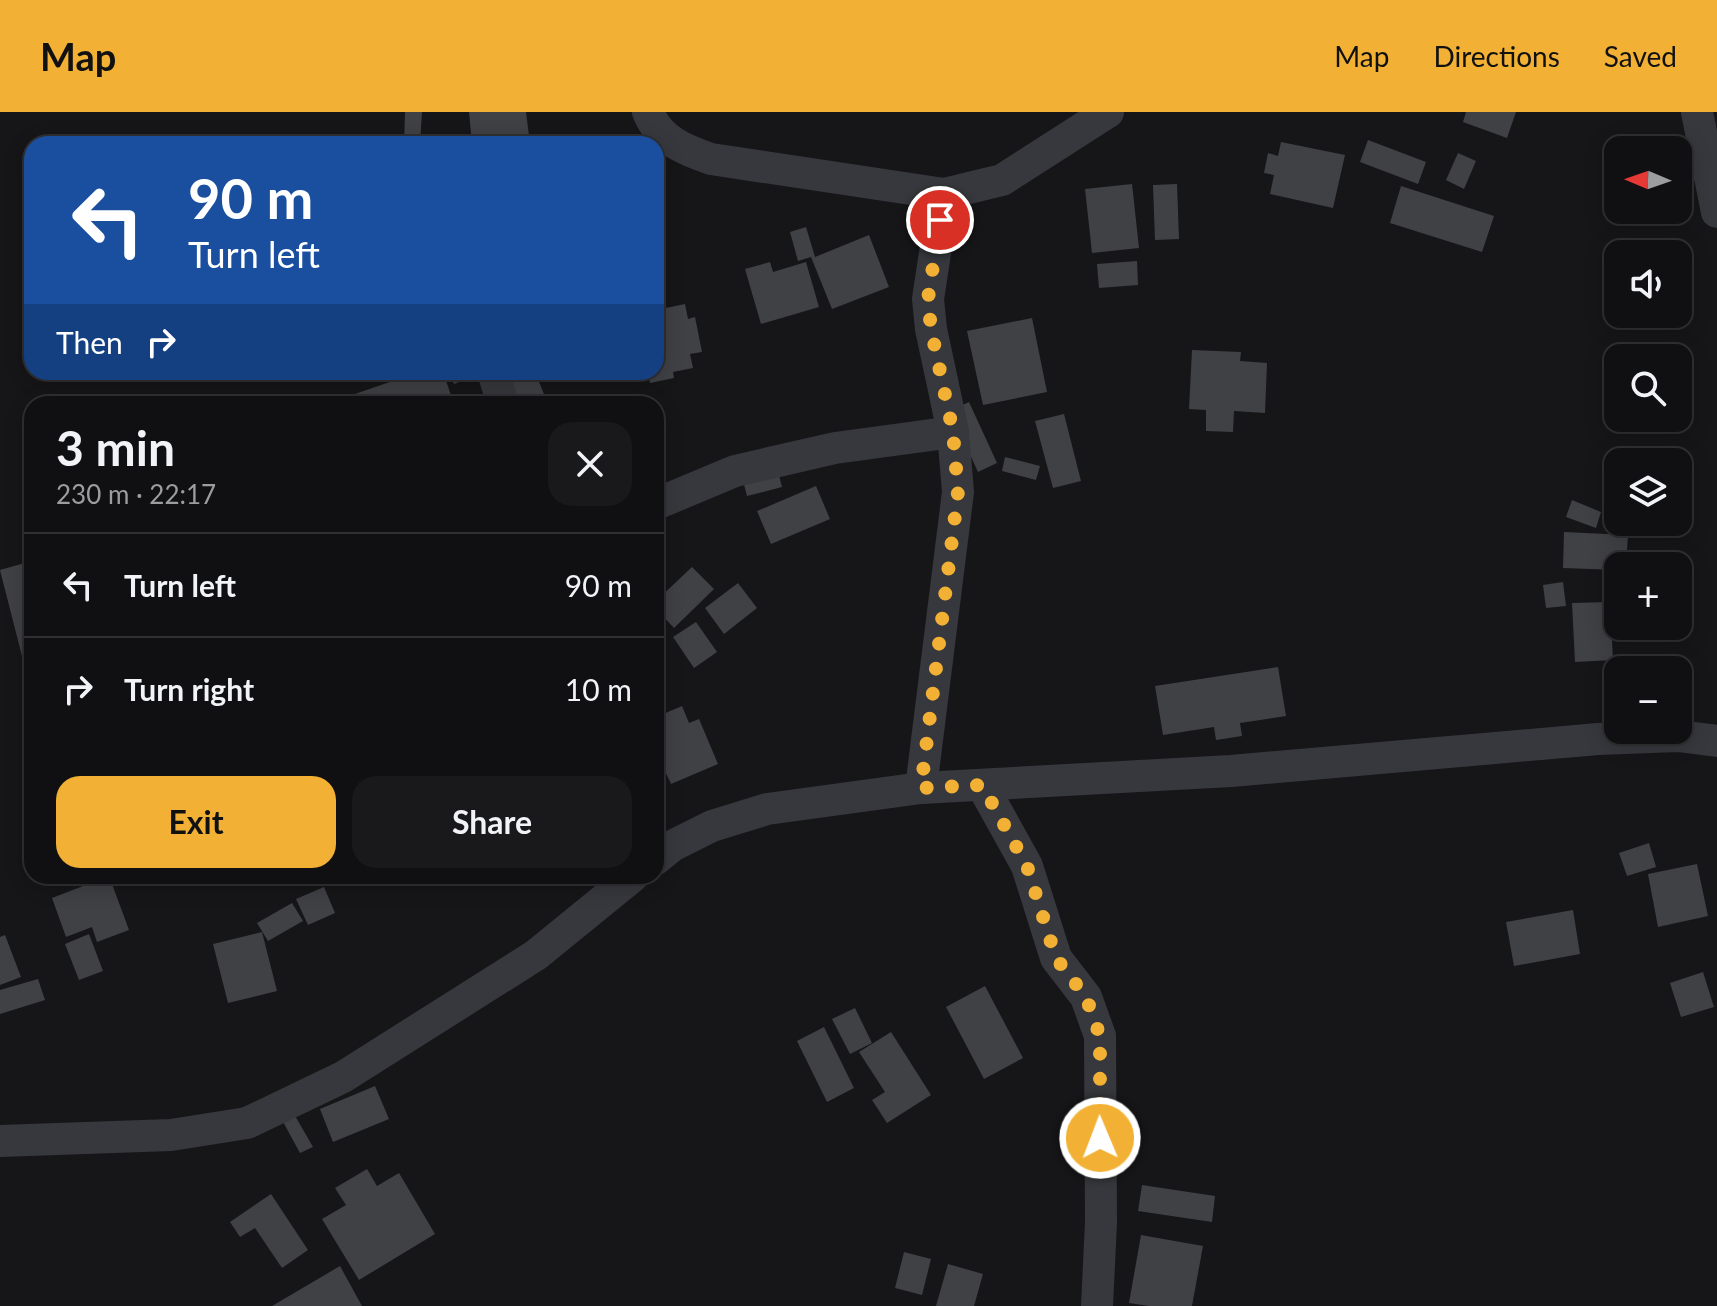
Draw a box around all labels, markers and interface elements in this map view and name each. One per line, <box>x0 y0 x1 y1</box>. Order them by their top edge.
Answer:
text: Map <box>40 33 116 79</box>
text: Map <box>1334 39 1389 73</box>
text: Directions <box>1433 39 1560 73</box>
text: Saved <box>1604 39 1677 73</box>
north arrow <box>1604 136 1692 224</box>
map controls <box>1604 136 1692 744</box>
text: 90 m <box>188 164 313 231</box>
icon: left <box>56 168 160 272</box>
pin <box>906 186 974 254</box>
icon: arrive <box>918 198 962 242</box>
text: Turn left <box>188 232 320 276</box>
button: sound <box>1604 240 1692 328</box>
icon: right <box>139 320 183 364</box>
text: Then <box>56 324 123 360</box>
button: search <box>1604 344 1692 432</box>
text: 3 min <box>56 419 175 476</box>
button: close <box>548 422 632 506</box>
button: layers <box>1604 448 1692 536</box>
text: 230 m · 22:17 <box>56 478 216 510</box>
button: + <box>1604 552 1692 640</box>
icon: left <box>56 563 100 607</box>
text: Turn left <box>124 567 236 603</box>
text: 90 m <box>565 567 632 603</box>
button: − <box>1604 656 1692 744</box>
icon: right <box>56 667 100 711</box>
text: Turn right <box>124 671 254 707</box>
text: 10 m <box>565 671 632 707</box>
button: Exit <box>56 776 336 868</box>
button: Share <box>352 776 632 868</box>
position arrow <box>1058 1096 1142 1180</box>

